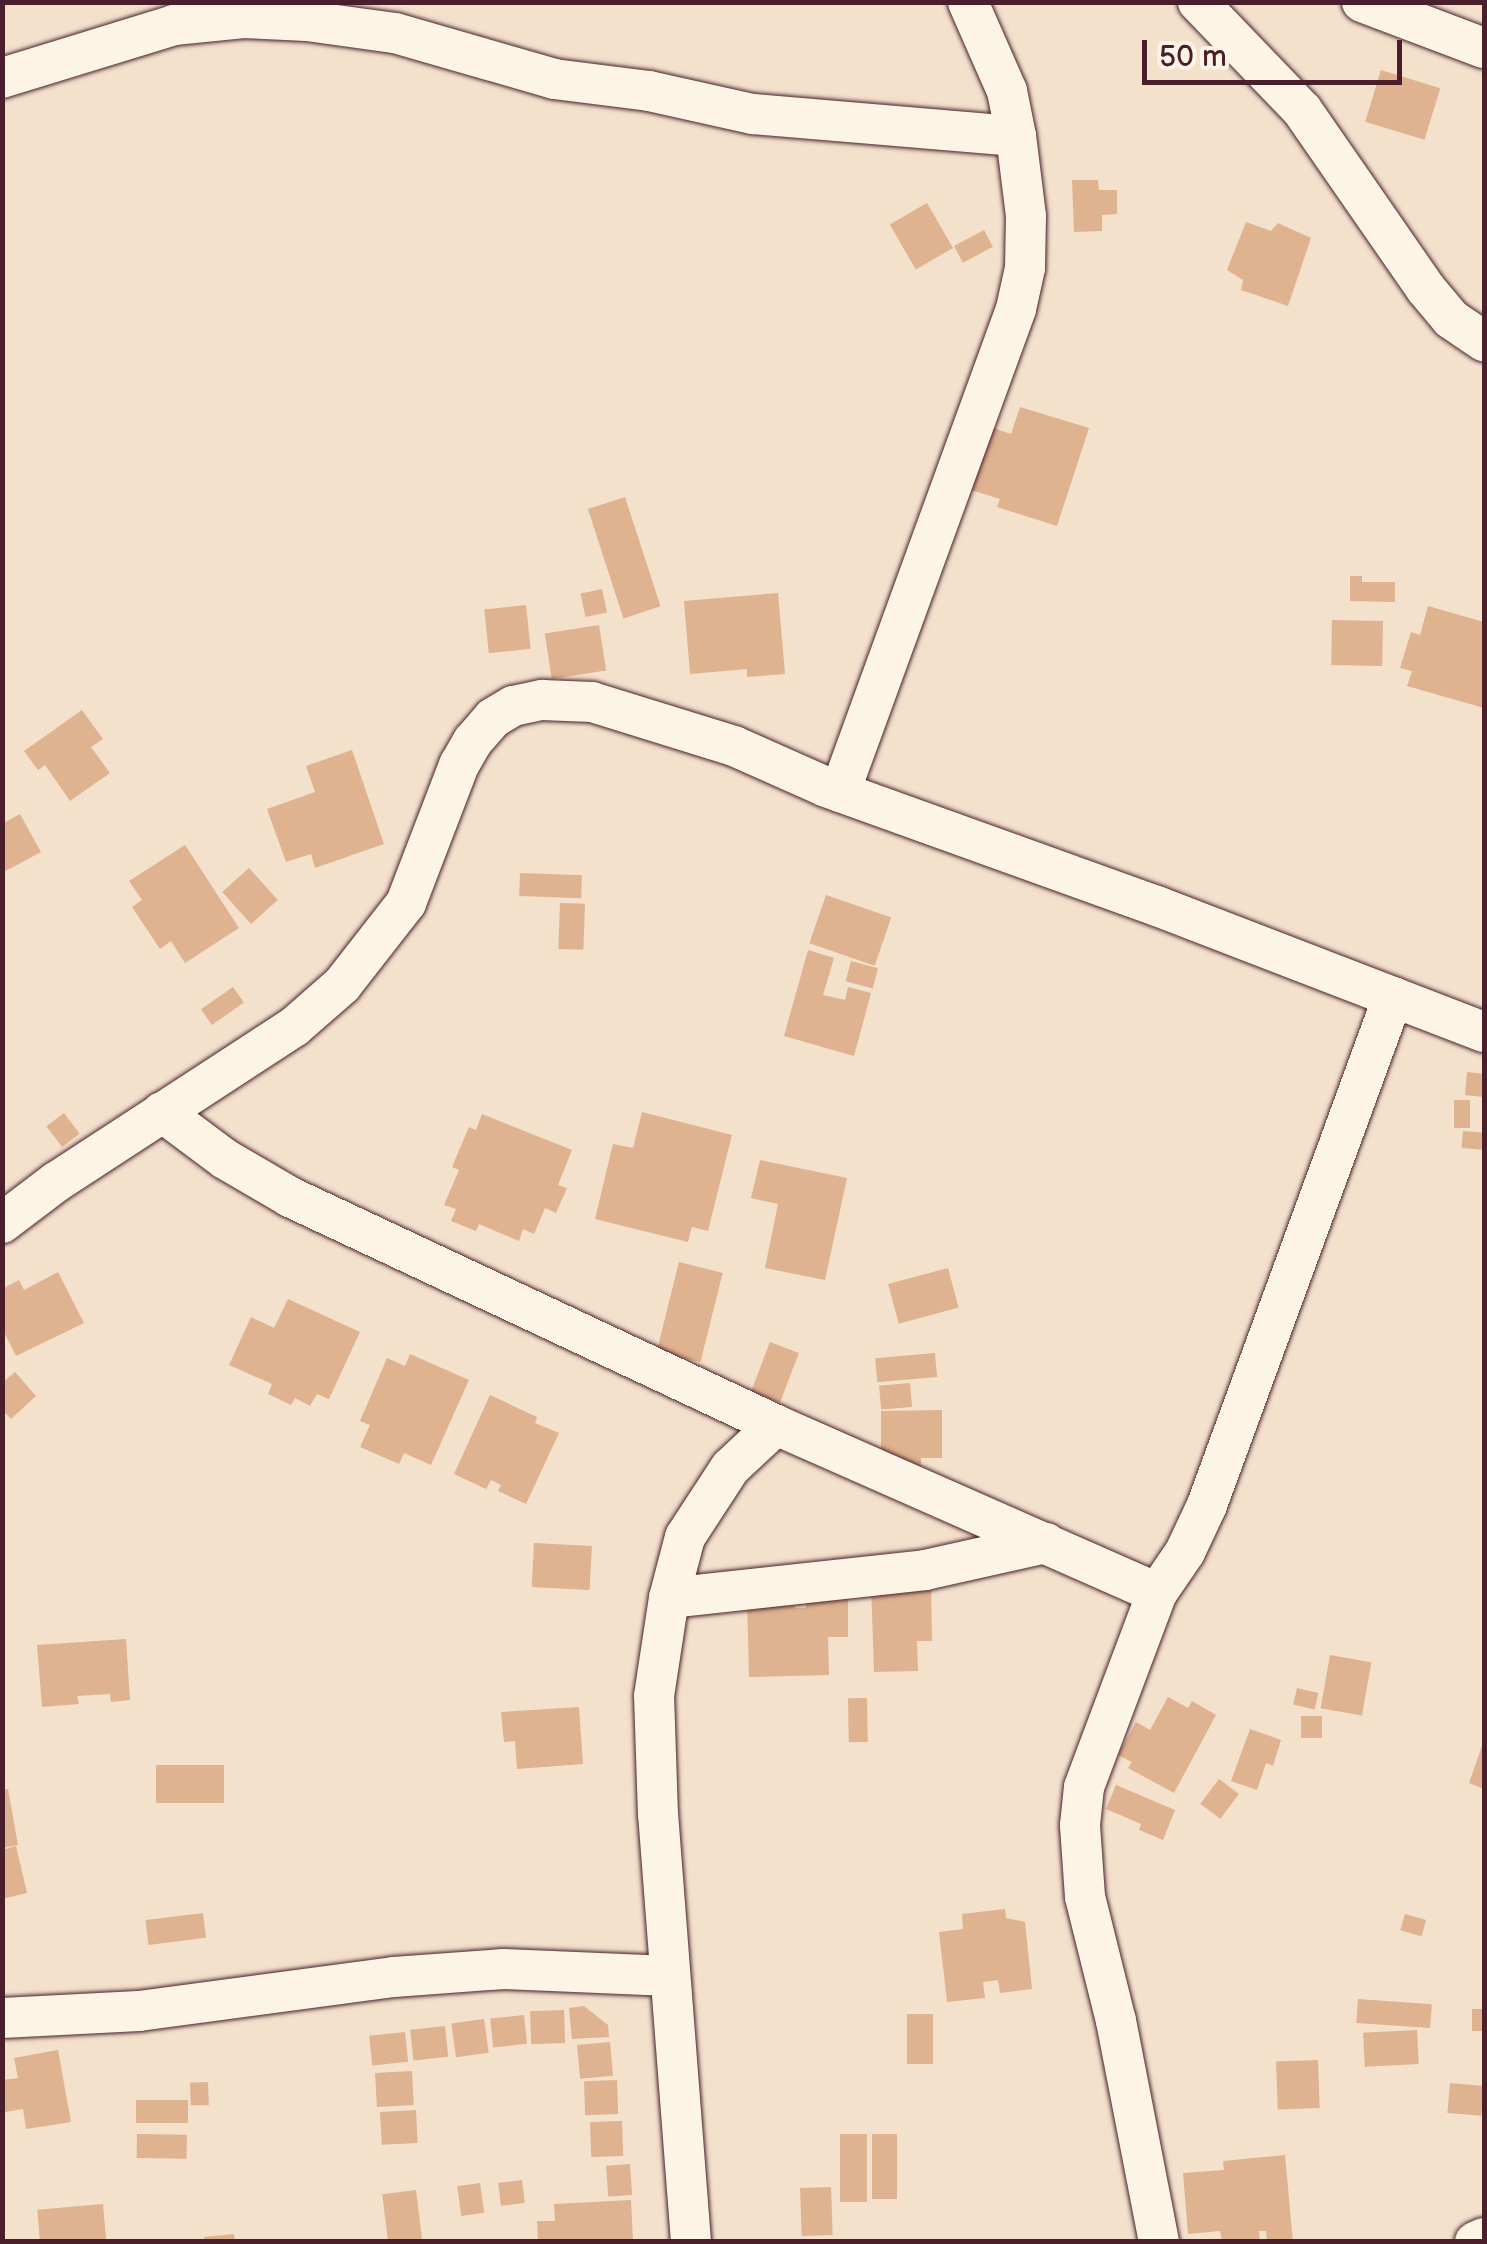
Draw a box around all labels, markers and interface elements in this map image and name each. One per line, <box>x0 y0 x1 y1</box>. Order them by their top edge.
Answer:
scale bar <box>1147 20 1407 82</box>
text: 50 m <box>1159 39 1227 75</box>

